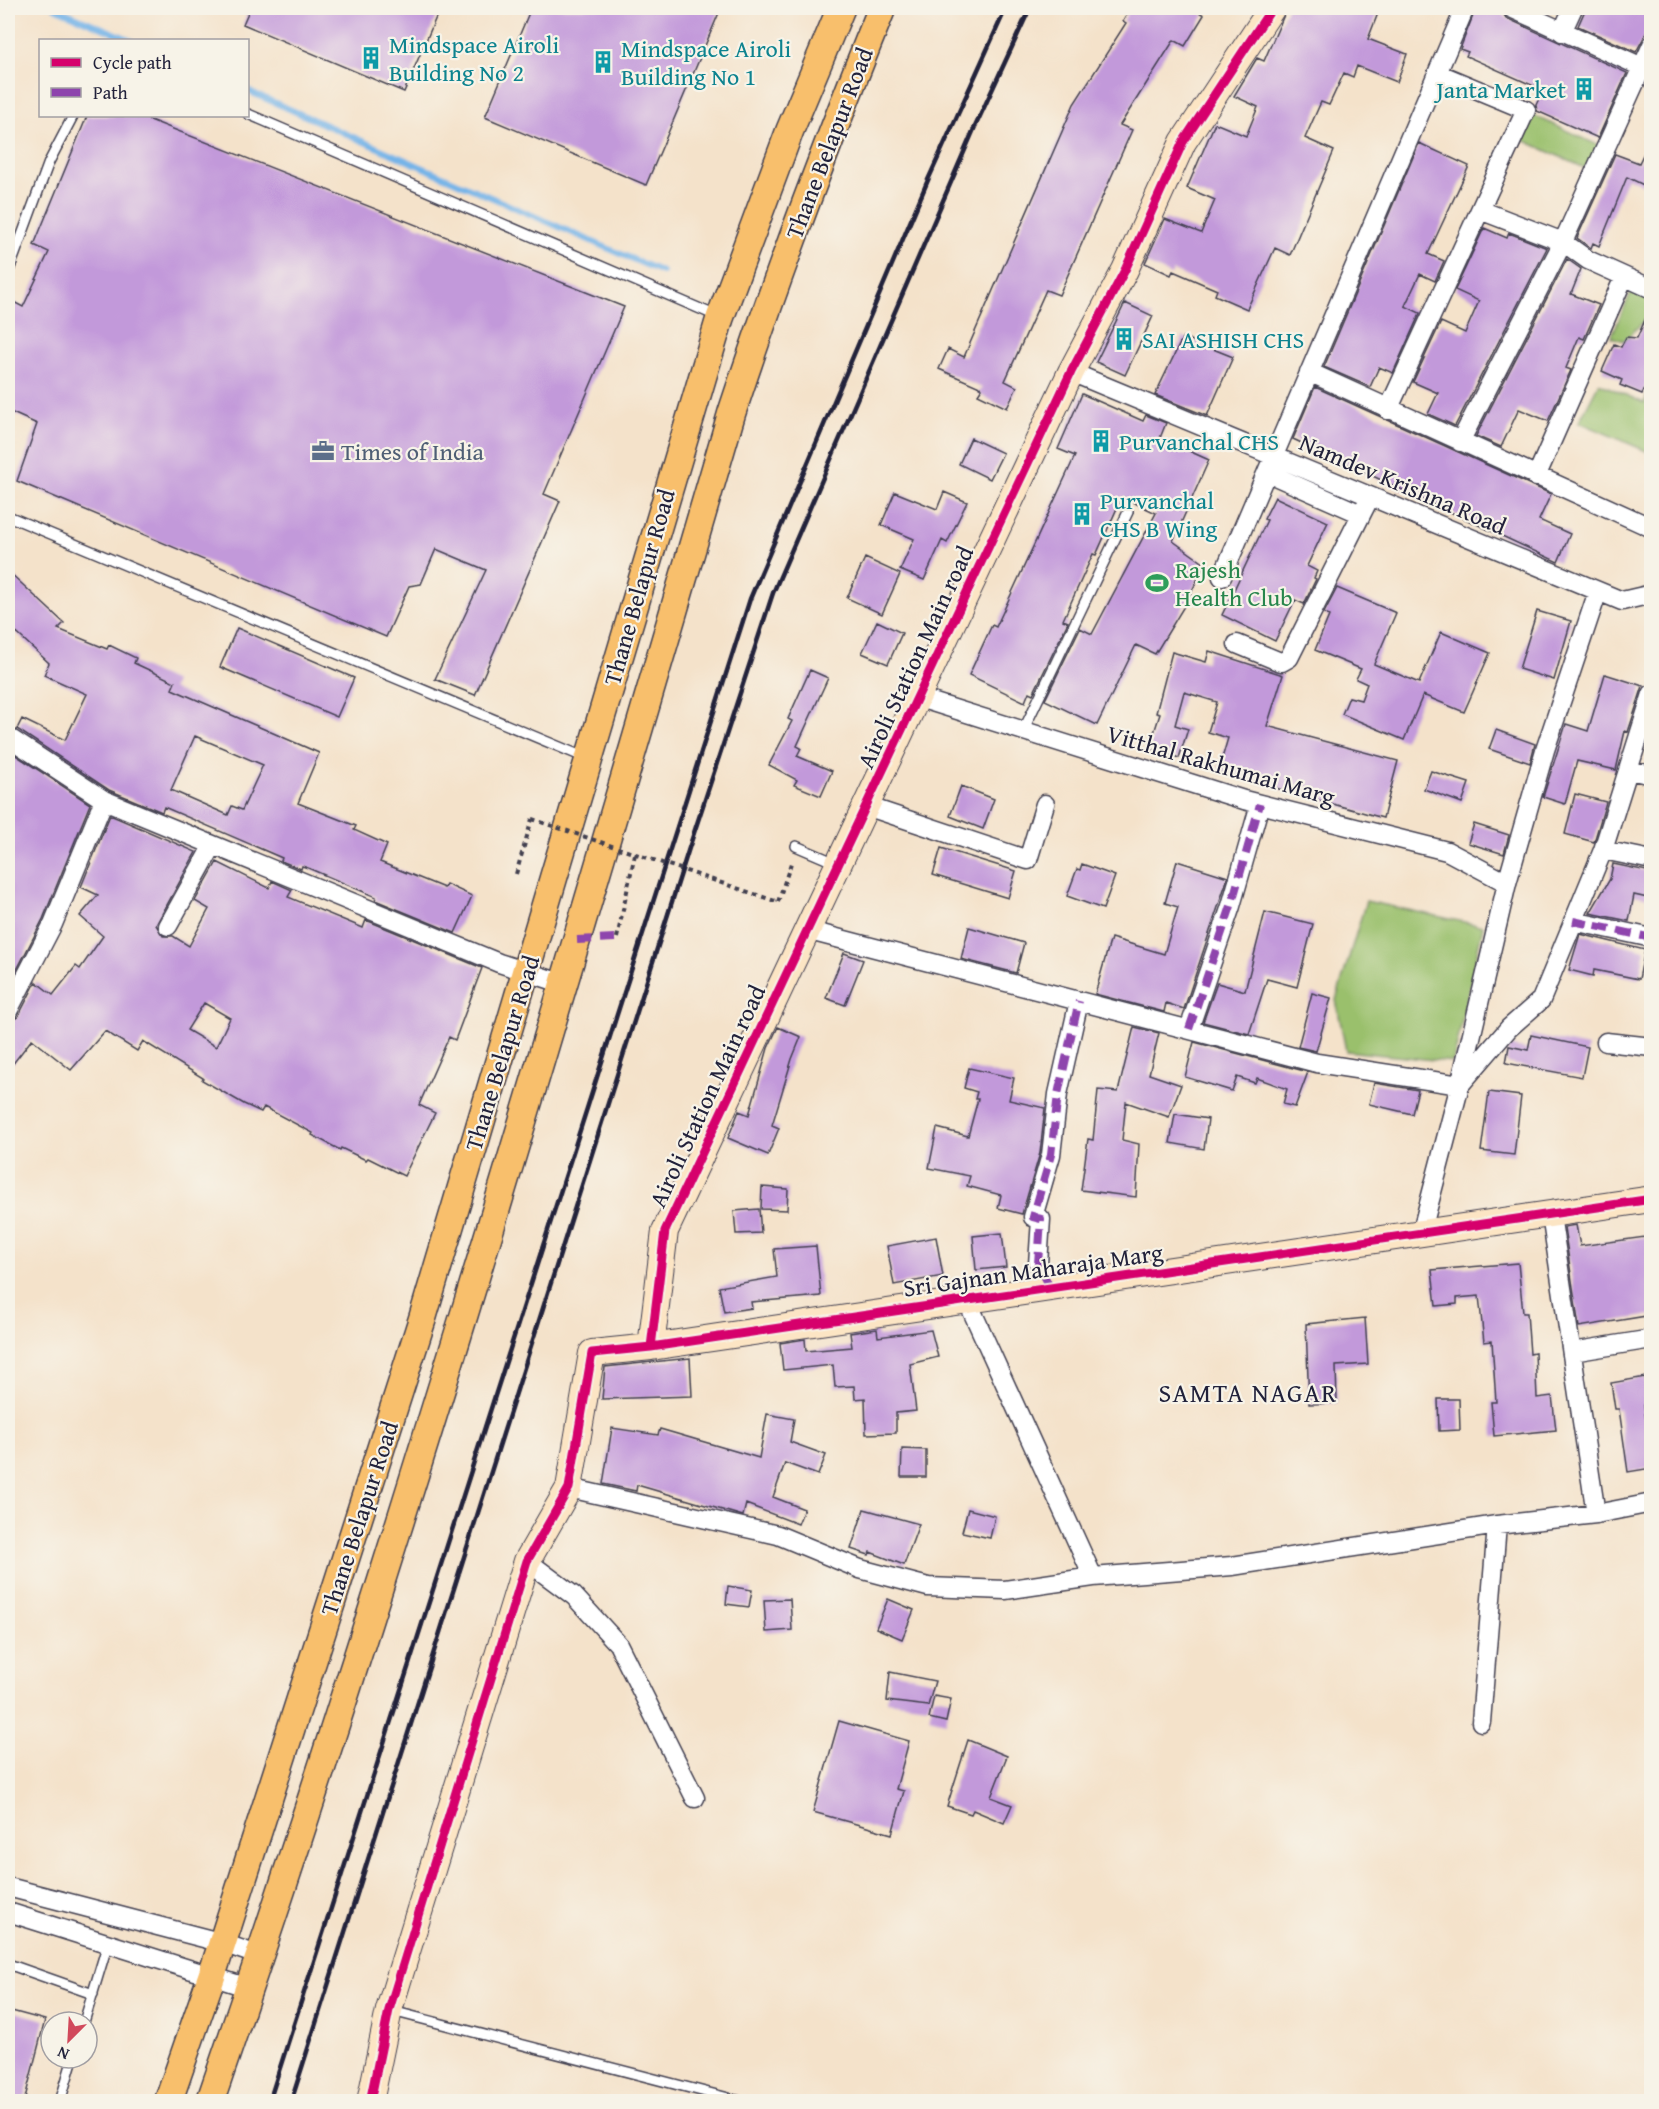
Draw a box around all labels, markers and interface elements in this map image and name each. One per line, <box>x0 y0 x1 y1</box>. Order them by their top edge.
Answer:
place label: Mindspace Airoli Building No 2 <box>389 27 560 90</box>
place label: Mindspace Airoli Building No 1 <box>621 31 792 94</box>
legend <box>39 39 249 117</box>
street label: Thane Belapur Road <box>776 42 882 244</box>
building icon: Mindspace Airoli Building No 2 <box>358 45 384 71</box>
text: Cycle path <box>93 49 172 76</box>
building icon: Mindspace Airoli Building No 1 <box>590 49 616 75</box>
place label: Janta Market <box>1433 72 1567 107</box>
building icon: Janta Market <box>1571 76 1597 102</box>
text: Path <box>93 79 128 106</box>
place label: SAI ASHISH CHS <box>1142 322 1304 357</box>
building icon: SAI ASHISH CHS <box>1111 326 1137 352</box>
place label: Purvanchal CHS <box>1119 424 1279 459</box>
street label: Namdev Krishna Road <box>1294 424 1512 544</box>
building icon: Purvanchal CHS <box>1088 428 1114 454</box>
place label: Times of India <box>341 434 485 469</box>
office icon: Times of India <box>310 438 336 464</box>
place label: Purvanchal CHS B Wing <box>1100 483 1217 546</box>
street label: Thane Belapur Road <box>594 485 684 689</box>
building icon: Purvanchal CHS B Wing <box>1069 501 1095 527</box>
street label: Airoli Station Main road <box>848 540 982 774</box>
place label: Rajesh Health Club <box>1175 552 1293 615</box>
sports icon: Rajesh Health Club <box>1144 570 1170 596</box>
street label: Vitthal Rakhumai Marg <box>1103 716 1339 814</box>
street label: Thane Belapur Road <box>456 951 548 1155</box>
street label: Airoli Station Main road <box>640 979 774 1213</box>
street label: Sri Gajnan Maharaja Marg <box>901 1234 1165 1306</box>
district label: SAMTA NAGAR <box>1158 1373 1338 1412</box>
street label: Thane Belapur Road <box>311 1416 407 1620</box>
north arrow <box>39 2010 99 2070</box>
text: N <box>53 2040 73 2067</box>

